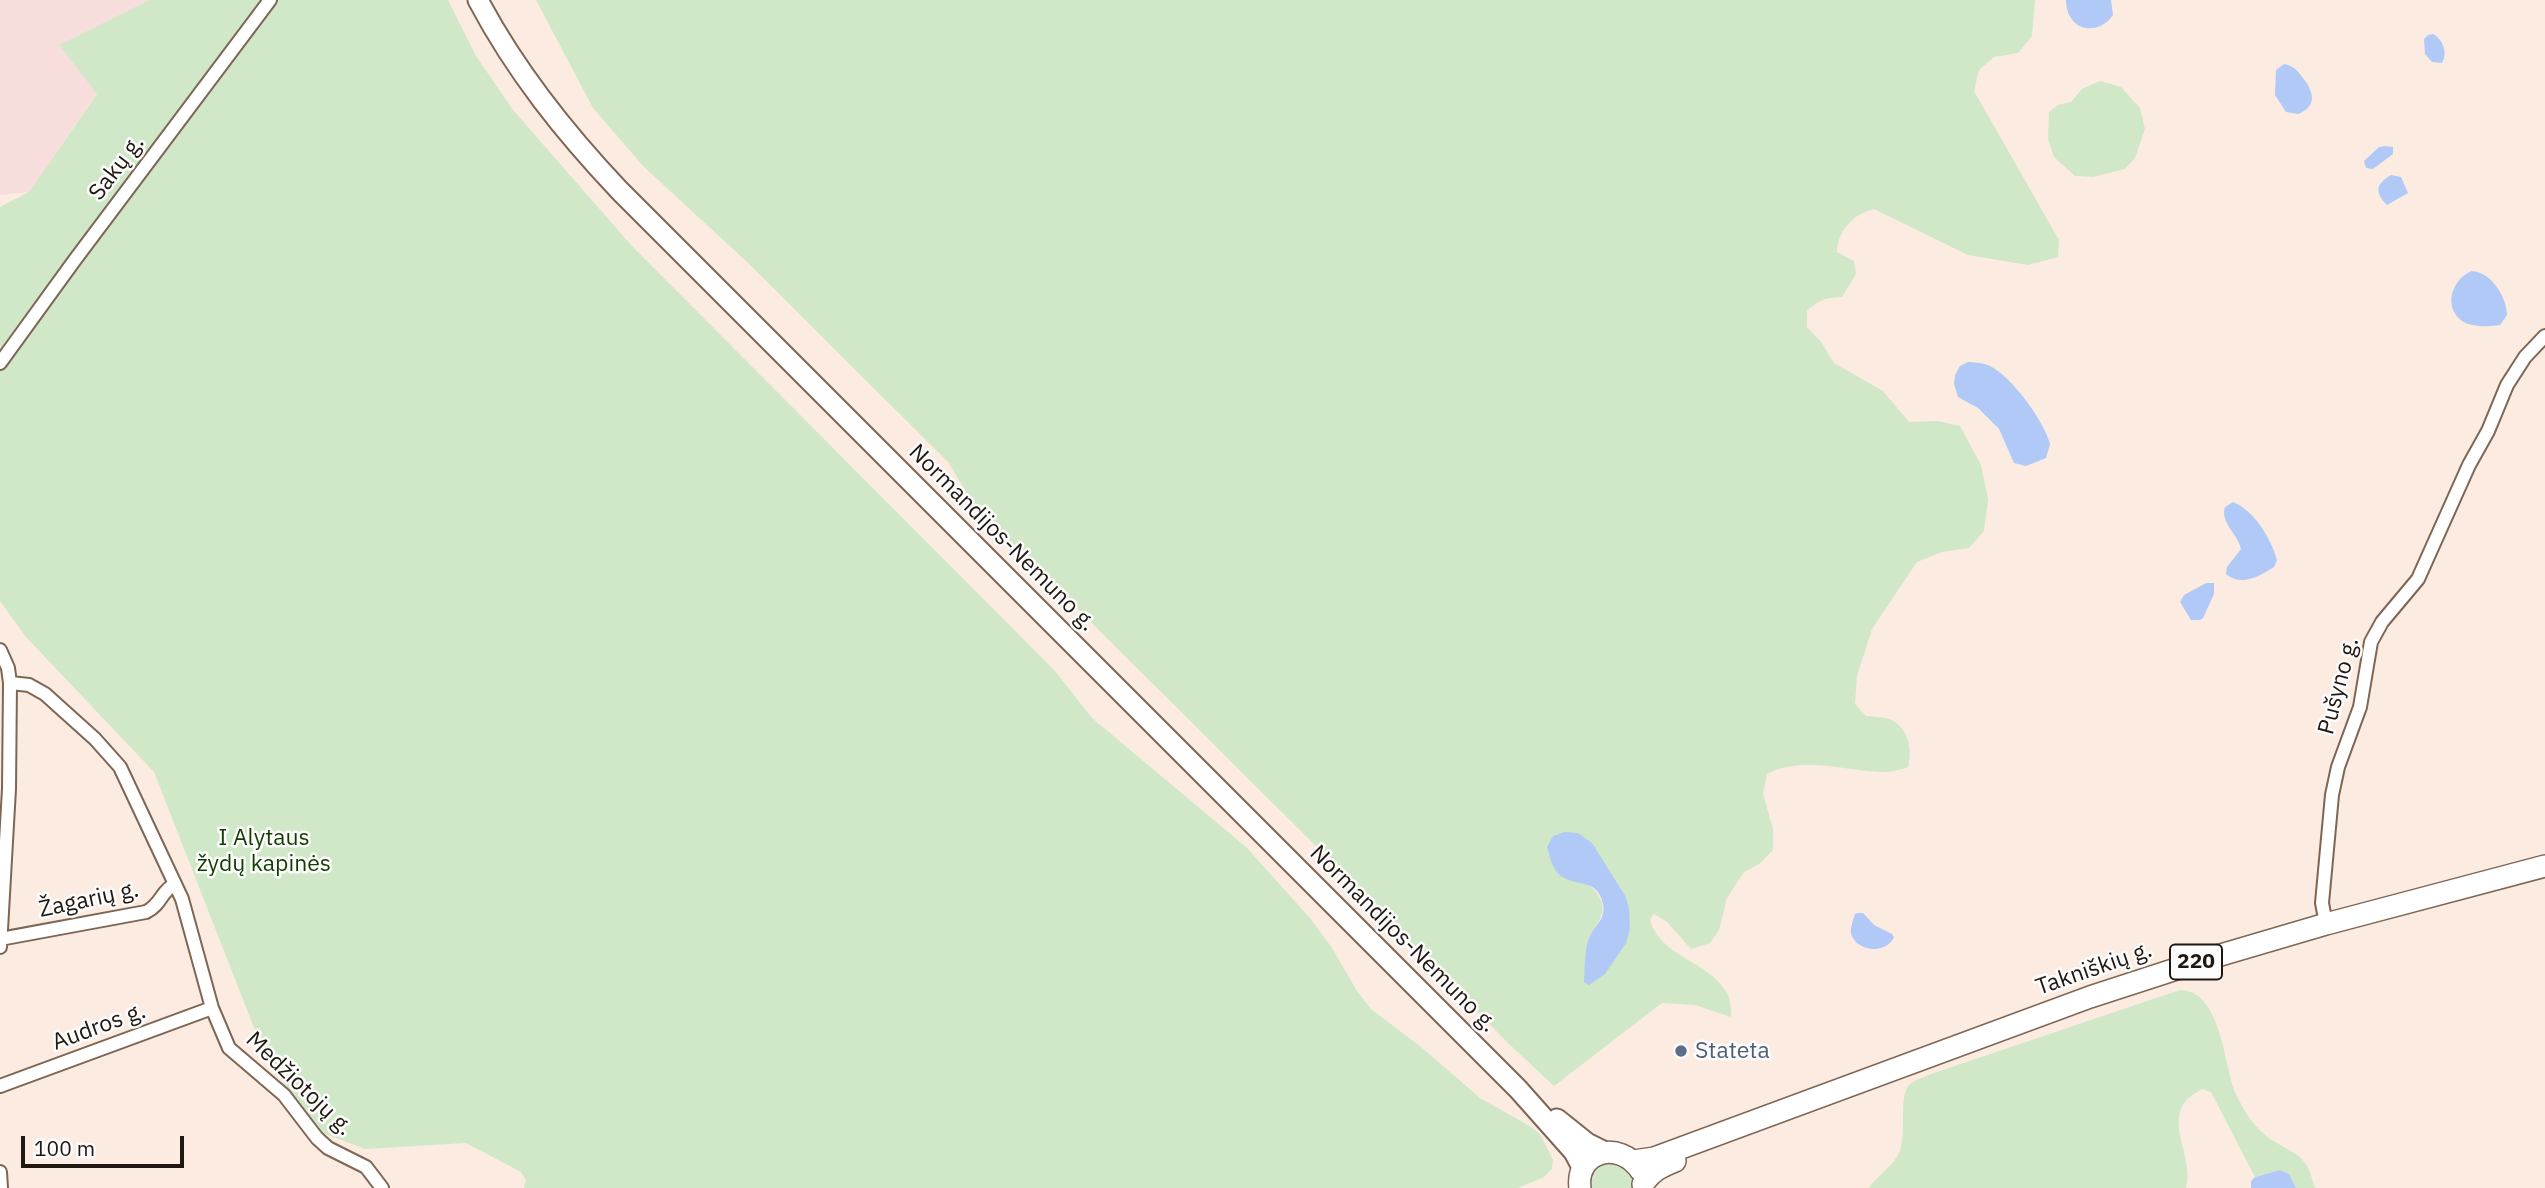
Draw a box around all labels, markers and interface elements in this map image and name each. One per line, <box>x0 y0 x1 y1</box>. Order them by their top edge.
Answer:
street label: Sakų g. <box>83 130 151 206</box>
street label: Normandijos-Nemuno g. <box>903 439 1101 637</box>
street label: Pušyno g. <box>2313 634 2365 738</box>
park label: I Alytaus žydų kapinės <box>197 824 331 878</box>
street label: Normandijos-Nemuno g. <box>1304 840 1502 1038</box>
street label: Žagarių g. <box>37 876 141 924</box>
street label: Takniškių g. <box>2032 936 2156 1002</box>
road number: 220 <box>2170 944 2222 979</box>
street label: Audros g. <box>48 997 150 1057</box>
street label: Medžiotojų g. <box>240 1026 358 1142</box>
place label: Stateta <box>1695 1037 1770 1065</box>
marker: Stateta <box>1673 1043 1689 1059</box>
scale bar <box>24 1122 187 1166</box>
text: 100 m <box>34 1134 95 1162</box>

